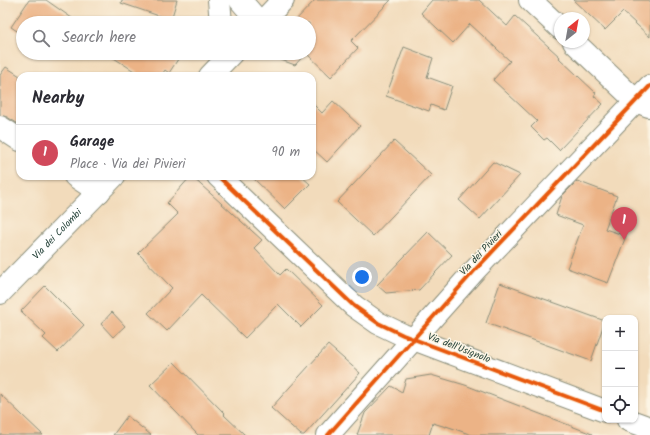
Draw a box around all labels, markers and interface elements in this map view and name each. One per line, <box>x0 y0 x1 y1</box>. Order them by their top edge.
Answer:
north arrow <box>554 12 590 48</box>
search box <box>16 16 316 60</box>
text: Search here <box>62 26 136 50</box>
icon: search <box>30 27 52 49</box>
text: Nearby <box>32 85 84 112</box>
text: Garage <box>70 130 114 154</box>
text: 1 <box>43 142 47 163</box>
text: 90 m <box>272 142 300 163</box>
text: Place · Via dei Pivieri <box>70 154 185 175</box>
street label: Via dei Colombi <box>29 205 86 263</box>
pin: 1 <box>611 207 637 240</box>
street label: Via dei Pivieri <box>456 226 507 279</box>
your location <box>352 267 372 287</box>
map controls <box>602 315 638 423</box>
button: + <box>602 315 638 351</box>
street label: Via dell'Usignolo <box>425 329 493 368</box>
button: − <box>602 351 638 387</box>
button: locate <box>602 387 638 423</box>

